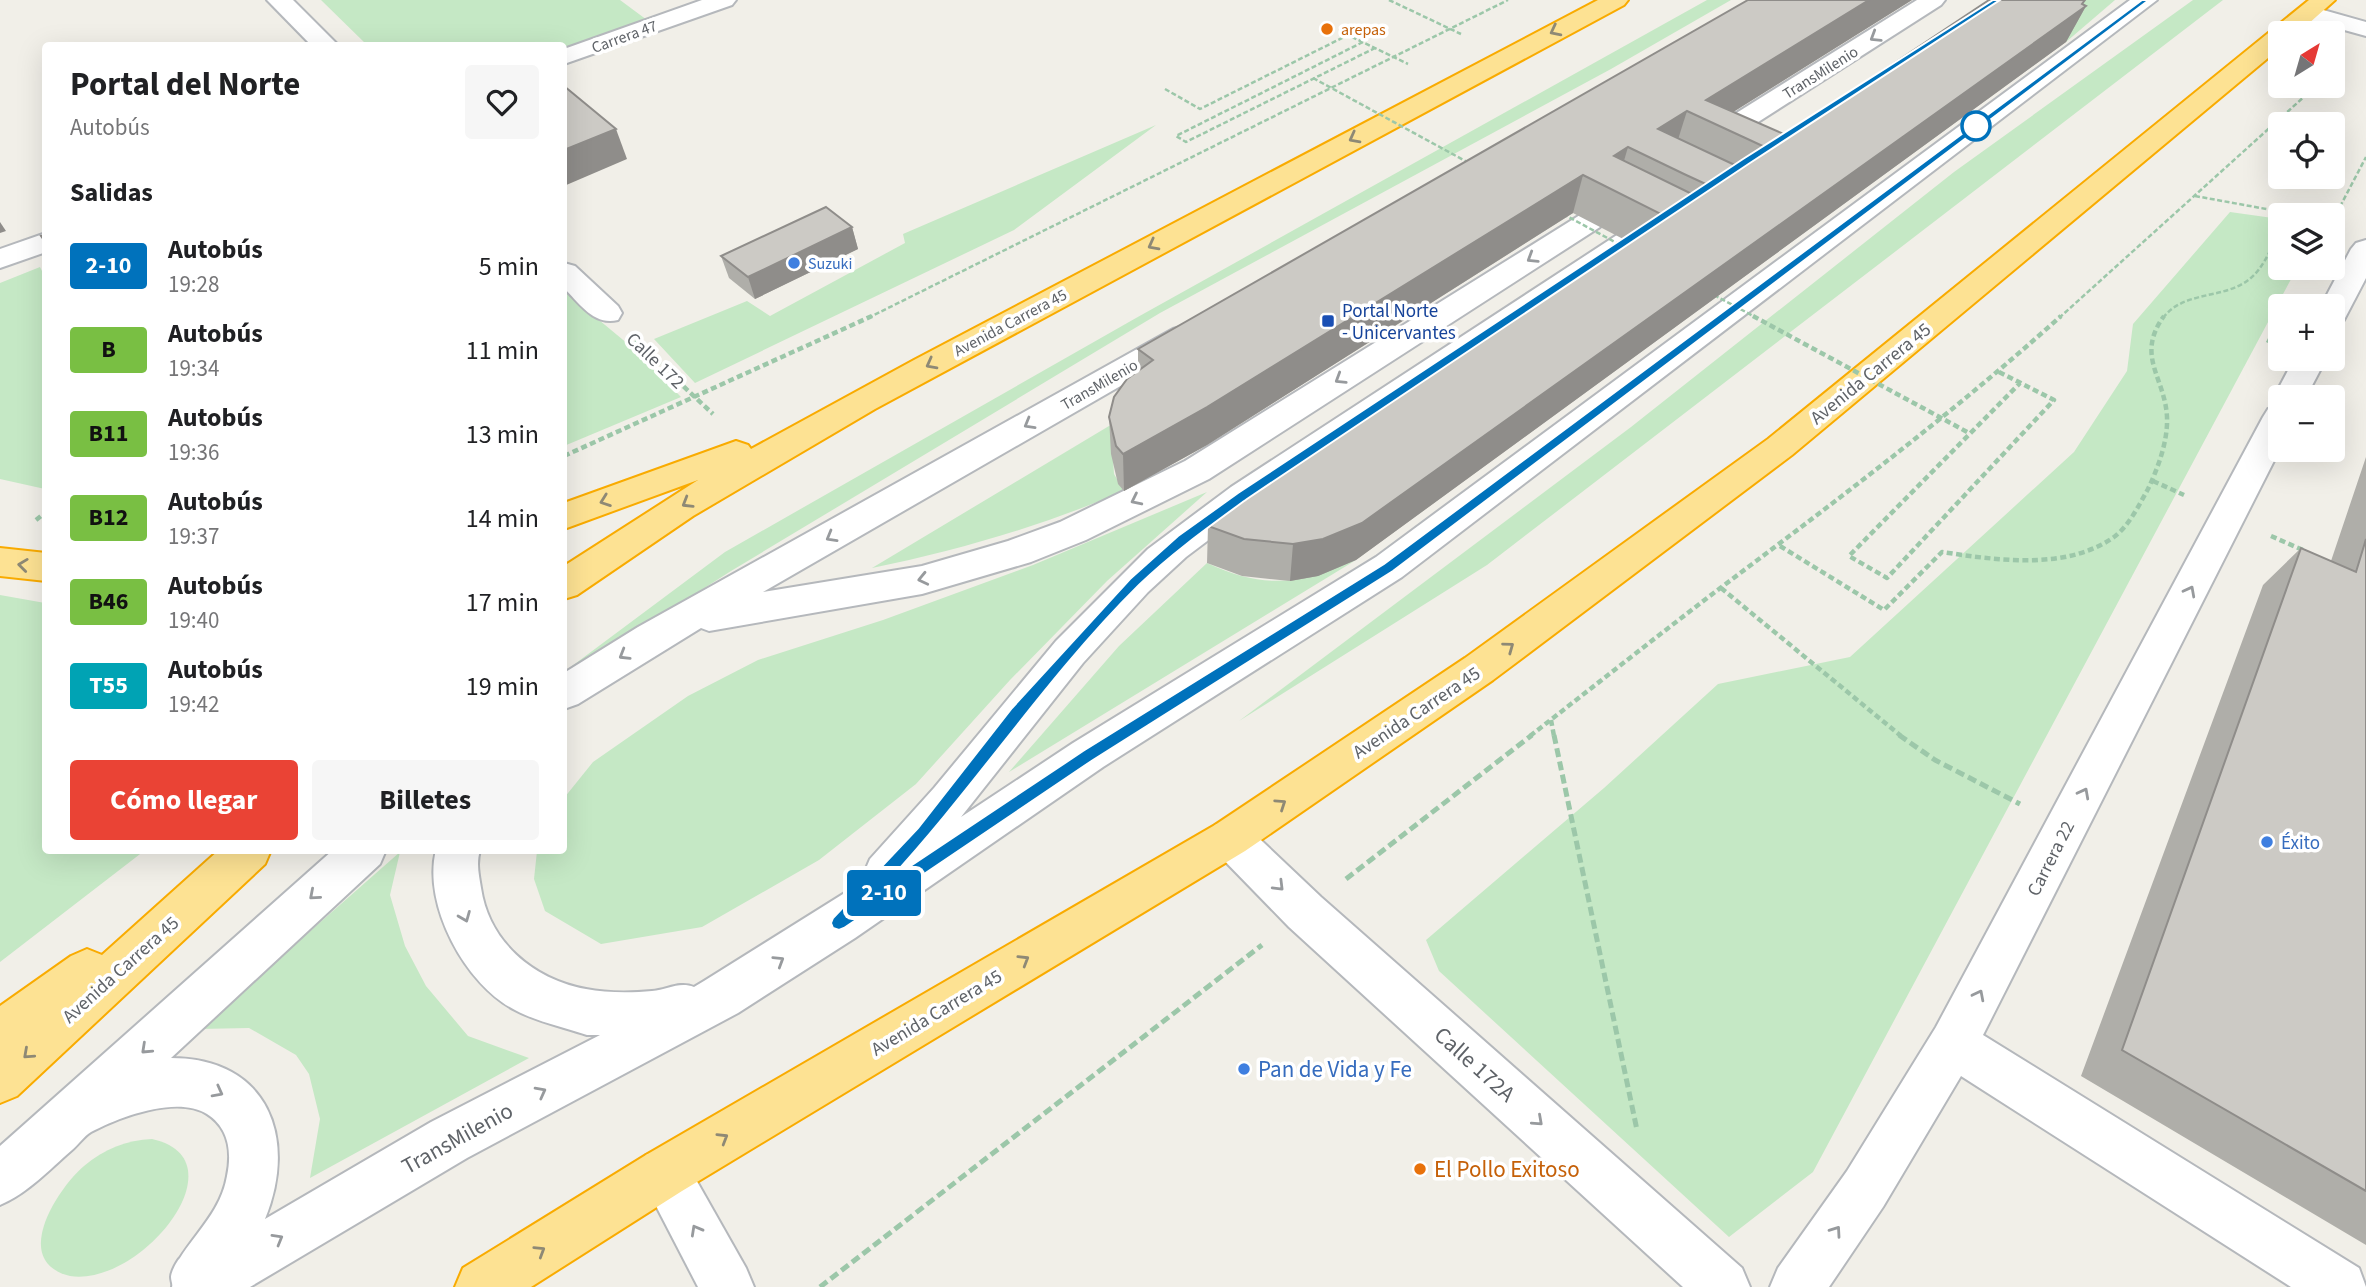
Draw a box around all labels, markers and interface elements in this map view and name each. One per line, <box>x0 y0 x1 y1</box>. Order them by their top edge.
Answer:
street label: Carrera 47 <box>588 15 660 59</box>
place label: arepas <box>1341 19 1386 41</box>
marker: arepas <box>1319 21 1335 37</box>
north arrow <box>2268 21 2345 98</box>
map controls <box>2268 21 2345 462</box>
one-way arrow <box>1550 23 1562 37</box>
one-way arrow <box>1870 28 1883 41</box>
street label: TransMilenio <box>1778 41 1863 105</box>
text: Portal del Norte <box>70 61 300 108</box>
button: heart <box>465 65 539 139</box>
text: Autobús <box>70 111 150 144</box>
unlabelled marker <box>1961 111 1991 141</box>
button: locate <box>2268 112 2345 189</box>
one-way arrow <box>1348 129 1361 143</box>
text: Salidas <box>70 174 153 211</box>
button: layers <box>2268 203 2345 280</box>
text: Autobús <box>168 231 263 268</box>
one-way arrow <box>1148 237 1161 250</box>
text: 2-10 <box>86 248 131 283</box>
text: 5 min <box>479 248 539 285</box>
one-way arrow <box>1527 249 1540 262</box>
place label: Suzuki <box>808 253 852 275</box>
marker: Suzuki <box>786 255 802 271</box>
text: 19:28 <box>168 268 219 301</box>
street label: Avenida Carrera 45 <box>950 284 1071 362</box>
button: + <box>2268 294 2345 371</box>
place label: Portal Norte - Unicervantes <box>1342 298 1456 347</box>
marker: Portal Norte - Unicervantes <box>1320 313 1336 329</box>
text: Autobús <box>168 315 263 352</box>
street label: Avenida Carrera 45 <box>1805 317 1937 431</box>
street label: Calle 172 <box>620 326 690 396</box>
text: B <box>101 332 116 367</box>
text: 11 min <box>466 332 539 369</box>
text: 19:34 <box>168 352 219 385</box>
street label: TransMilenio <box>1057 354 1142 416</box>
one-way arrow <box>926 356 938 370</box>
one-way arrow <box>1334 371 1347 384</box>
button: − <box>2268 385 2345 462</box>
text: Autobús <box>168 399 263 436</box>
text: B11 <box>89 416 128 451</box>
text: 13 min <box>466 416 539 453</box>
one-way arrow <box>1023 416 1036 429</box>
text: 19:36 <box>168 436 219 469</box>
text: Autobús <box>168 483 263 520</box>
one-way arrow <box>1131 492 1143 506</box>
one-way arrow <box>600 493 612 507</box>
one-way arrow <box>681 494 694 507</box>
text: B12 <box>89 500 128 535</box>
text: 14 min <box>466 500 539 537</box>
text: 19:37 <box>168 520 219 553</box>
one-way arrow <box>826 528 839 541</box>
one-way arrow <box>17 557 29 572</box>
text: Autobús <box>168 567 263 604</box>
one-way arrow <box>917 571 929 585</box>
text: B46 <box>89 584 128 619</box>
text: 17 min <box>466 584 539 621</box>
one-way arrow <box>2182 586 2195 599</box>
text: 19:40 <box>168 604 219 637</box>
one-way arrow <box>1501 643 1514 655</box>
one-way arrow <box>619 646 632 659</box>
text: Autobús <box>168 651 263 688</box>
street label: Avenida Carrera 45 <box>1348 660 1486 766</box>
text: T55 <box>89 668 128 703</box>
text: 19 min <box>466 668 539 705</box>
text: 19:42 <box>168 688 219 721</box>
button: Cómo llegar <box>70 760 298 840</box>
button: Billetes <box>312 760 539 840</box>
one-way arrow <box>2076 788 2089 800</box>
one-way arrow <box>1273 799 1286 812</box>
street label: Carrera 22 <box>2021 816 2082 901</box>
place label: Éxito <box>2281 830 2320 857</box>
marker: Éxito <box>2259 834 2275 850</box>
line badge: 2-10 <box>835 870 933 916</box>
text: 2-10 <box>861 875 907 910</box>
one-way arrow <box>1271 878 1284 891</box>
one-way arrow <box>309 887 322 899</box>
street label: Avenida Carrera 45 <box>57 910 185 1030</box>
one-way arrow <box>457 910 471 922</box>
one-way arrow <box>1017 955 1030 968</box>
one-way arrow <box>771 956 784 969</box>
street label: Avenida Carrera 45 <box>866 963 1007 1063</box>
one-way arrow <box>1971 990 1984 1002</box>
street label: Calle 172A <box>1427 1019 1523 1110</box>
one-way arrow <box>141 1040 154 1053</box>
one-way arrow <box>23 1045 36 1058</box>
place label: Pan de Vida y Fe <box>1258 1053 1412 1086</box>
marker: Pan de Vida y Fe <box>1236 1061 1252 1077</box>
one-way arrow <box>210 1084 223 1098</box>
one-way arrow <box>533 1087 546 1100</box>
street label: TransMilenio <box>396 1094 519 1183</box>
one-way arrow <box>1530 1113 1543 1125</box>
one-way arrow <box>715 1133 728 1146</box>
place label: El Pollo Exitoso <box>1434 1153 1580 1186</box>
marker: El Pollo Exitoso <box>1412 1161 1428 1177</box>
one-way arrow <box>690 1224 704 1237</box>
one-way arrow <box>1828 1226 1840 1239</box>
one-way arrow <box>271 1234 283 1247</box>
one-way arrow <box>532 1246 545 1259</box>

